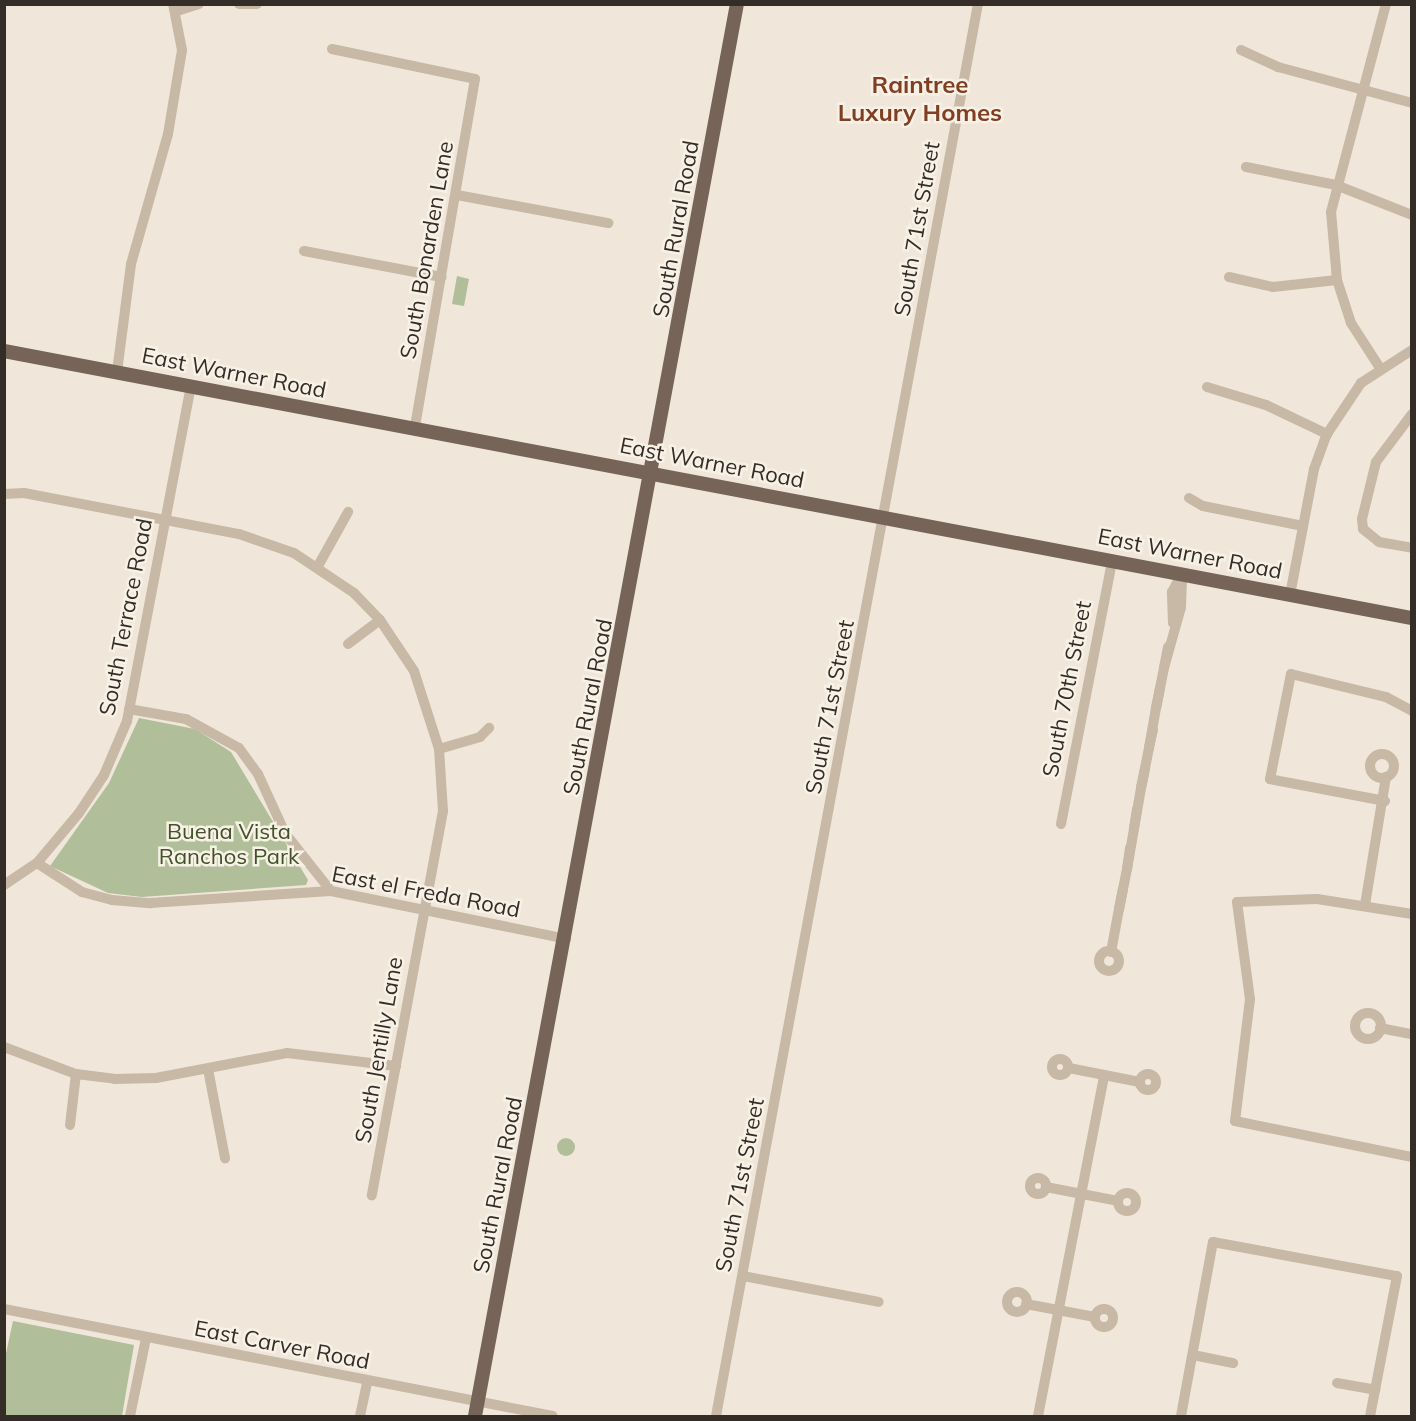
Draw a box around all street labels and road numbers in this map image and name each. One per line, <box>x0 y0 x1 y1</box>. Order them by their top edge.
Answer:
street label: South Rural Road <box>647 138 705 320</box>
street label: South Bonarden Lane <box>395 139 459 361</box>
street label: South 71st Street <box>889 140 945 318</box>
street label: East Warner Road <box>140 342 328 404</box>
street label: East Warner Road <box>618 432 806 494</box>
street label: South Terrace Road <box>94 516 158 718</box>
street label: East Warner Road <box>1096 523 1284 585</box>
street label: South 70th Street <box>1037 599 1097 779</box>
street label: South Rural Road <box>558 617 618 797</box>
street label: South 71st Street <box>800 618 860 796</box>
street label: East el Freda Road <box>330 861 522 923</box>
street label: South Jentilly Lane <box>350 955 408 1145</box>
street label: South Rural Road <box>468 1095 528 1275</box>
street label: South 71st Street <box>710 1096 770 1274</box>
street label: East Carver Road <box>192 1315 372 1375</box>

